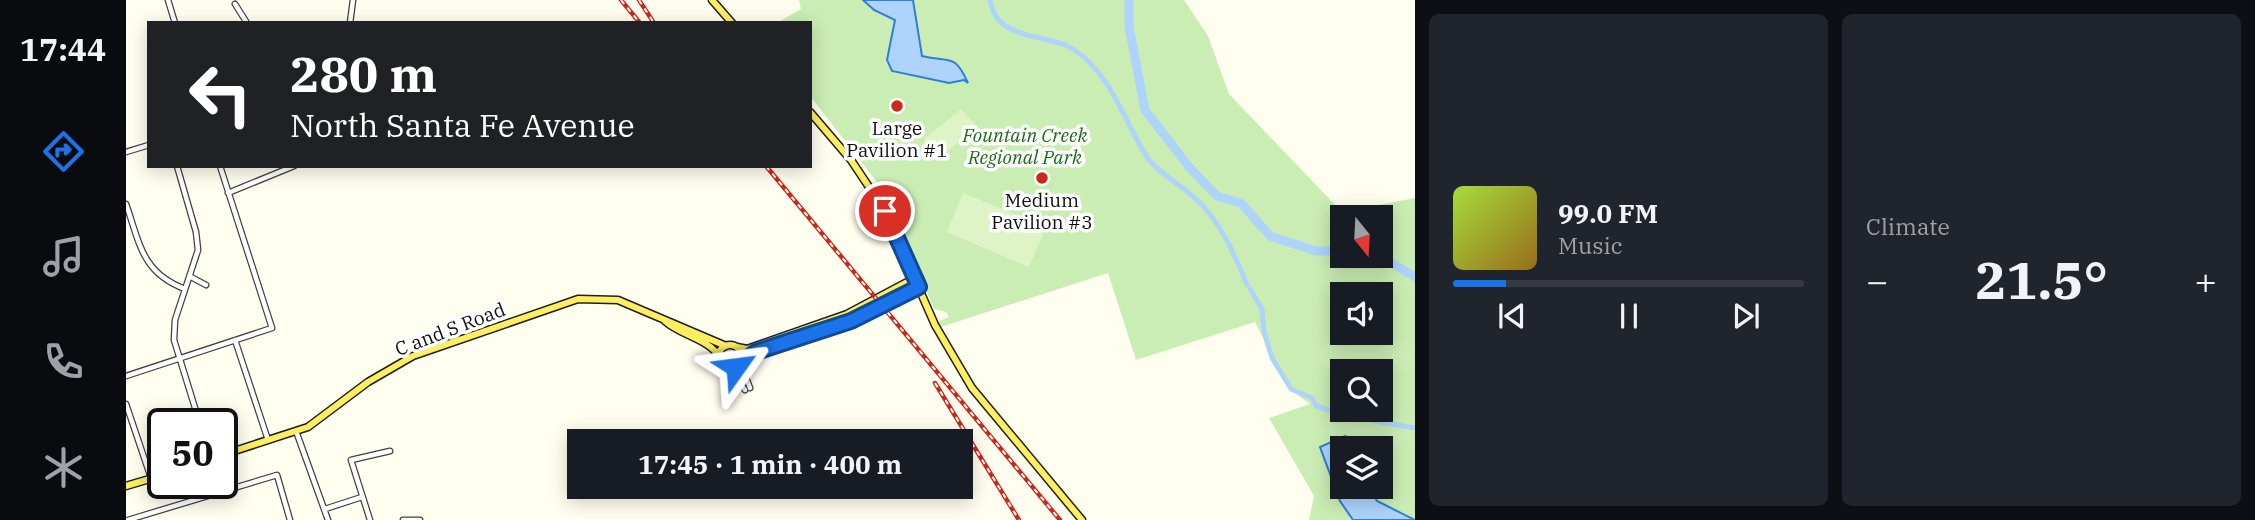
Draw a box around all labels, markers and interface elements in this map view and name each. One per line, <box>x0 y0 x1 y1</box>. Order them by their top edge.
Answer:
text: 17:44 <box>20 28 106 70</box>
text: 280 m <box>290 42 437 105</box>
icon: left <box>175 49 266 140</box>
marker: Large Pavilion #1 <box>889 98 905 114</box>
text: North Santa Fe Avenue <box>290 104 635 146</box>
place label: Large Pavilion #1 <box>846 116 948 162</box>
park label: Fountain Creek Regional Park <box>962 123 1088 169</box>
icon: directions <box>39 127 88 176</box>
marker: Medium Pavilion #3 <box>1034 170 1050 186</box>
pin <box>855 181 915 241</box>
place label: Medium Pavilion #3 <box>991 188 1093 234</box>
icon: arrive <box>866 192 904 230</box>
text: 99.0 FM <box>1558 196 1658 230</box>
north arrow <box>1330 205 1393 268</box>
map controls <box>1330 205 1393 499</box>
text: Climate <box>1866 211 1950 241</box>
text: Music <box>1558 230 1623 260</box>
icon: music <box>39 232 88 281</box>
text: 21.5° <box>1975 246 2108 313</box>
text: − <box>1866 256 1889 305</box>
text: + <box>2194 256 2217 305</box>
button: sound <box>1330 282 1393 345</box>
street label: C and S Road <box>392 297 508 361</box>
icon: previous <box>1493 297 1531 335</box>
icon: pause <box>1610 297 1648 335</box>
icon: next <box>1727 297 1765 335</box>
position arrow <box>699 330 773 404</box>
icon: phone <box>39 337 88 386</box>
button: search <box>1330 359 1393 422</box>
speed limit sign: 50 <box>147 408 238 499</box>
button: layers <box>1330 436 1393 499</box>
icon: climate <box>39 443 88 492</box>
text: 17:45 · 1 min · 400 m <box>638 447 902 481</box>

